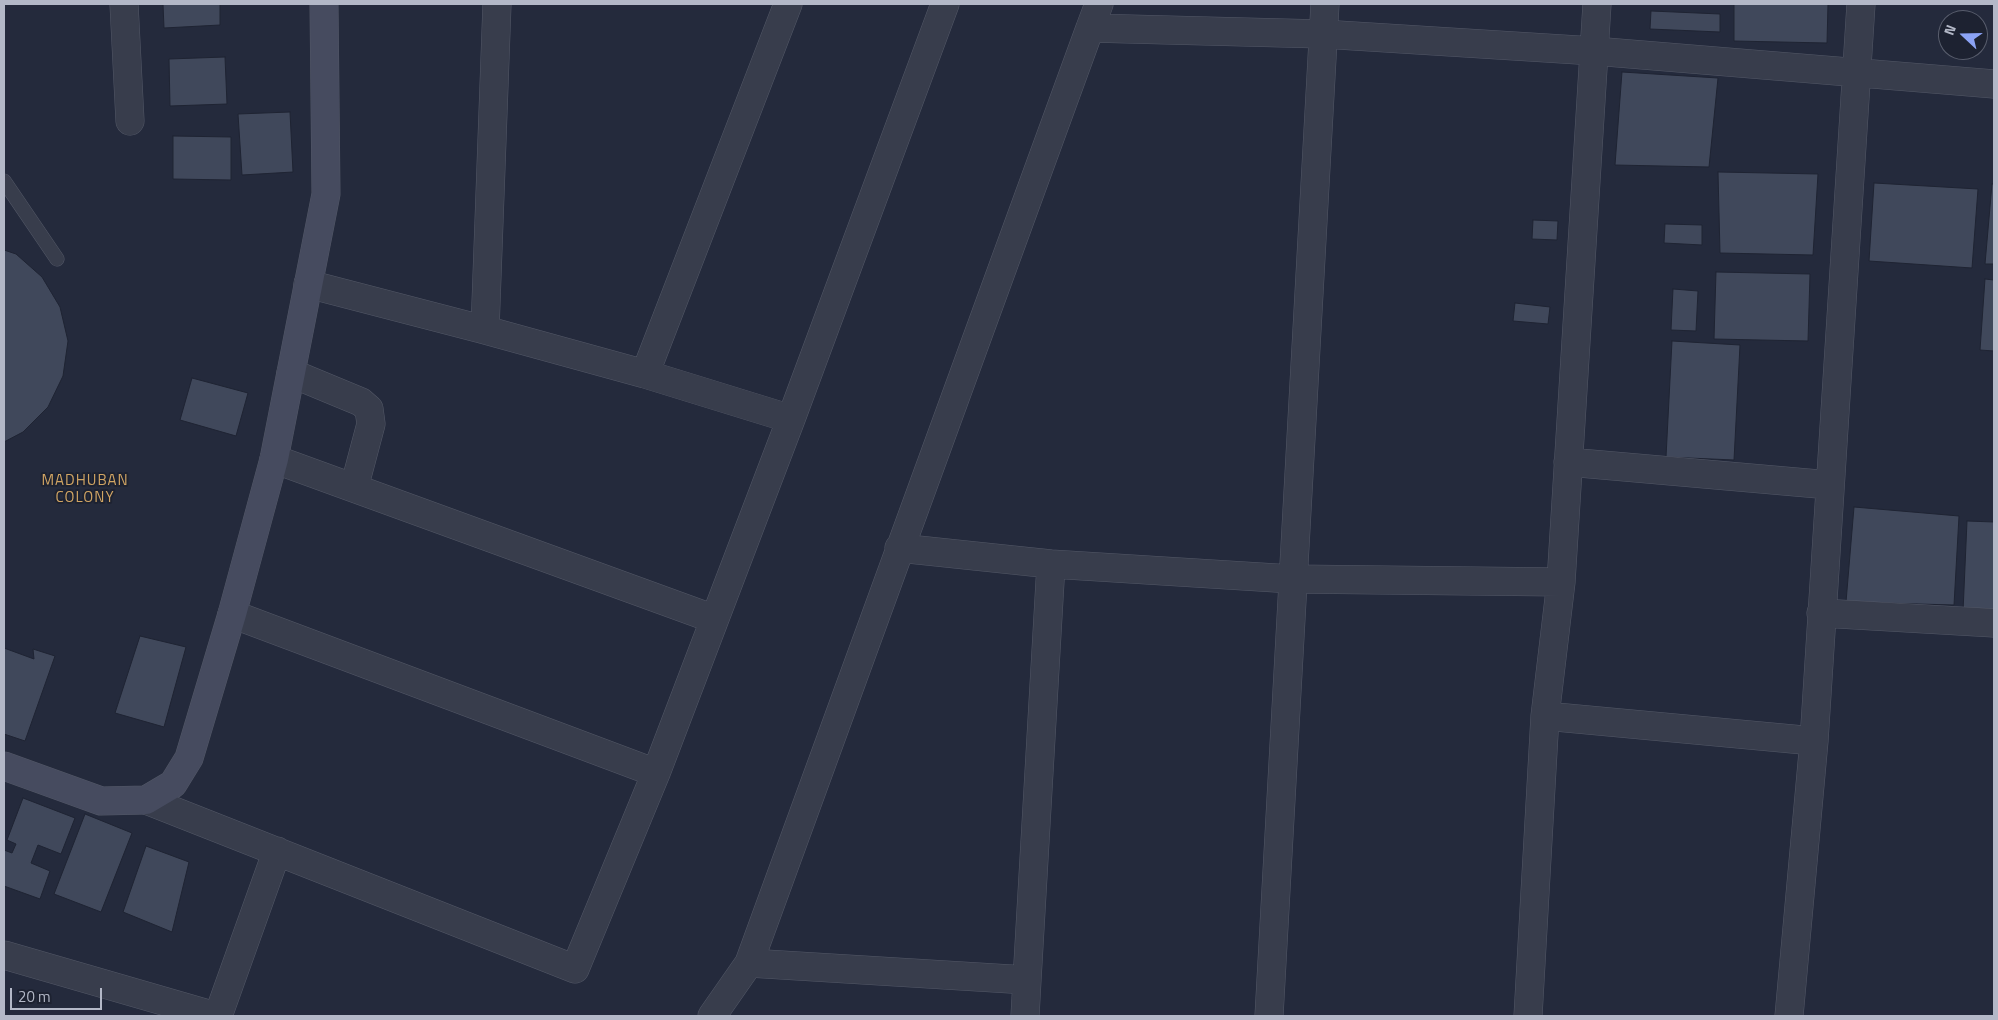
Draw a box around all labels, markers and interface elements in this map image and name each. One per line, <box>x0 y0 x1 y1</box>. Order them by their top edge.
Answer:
north arrow <box>1938 10 1988 60</box>
text: N <box>1938 22 1961 38</box>
district label: MADHUBAN COLONY <box>40 472 130 507</box>
scale bar <box>12 978 105 1010</box>
text: 20 m <box>18 985 51 1008</box>

